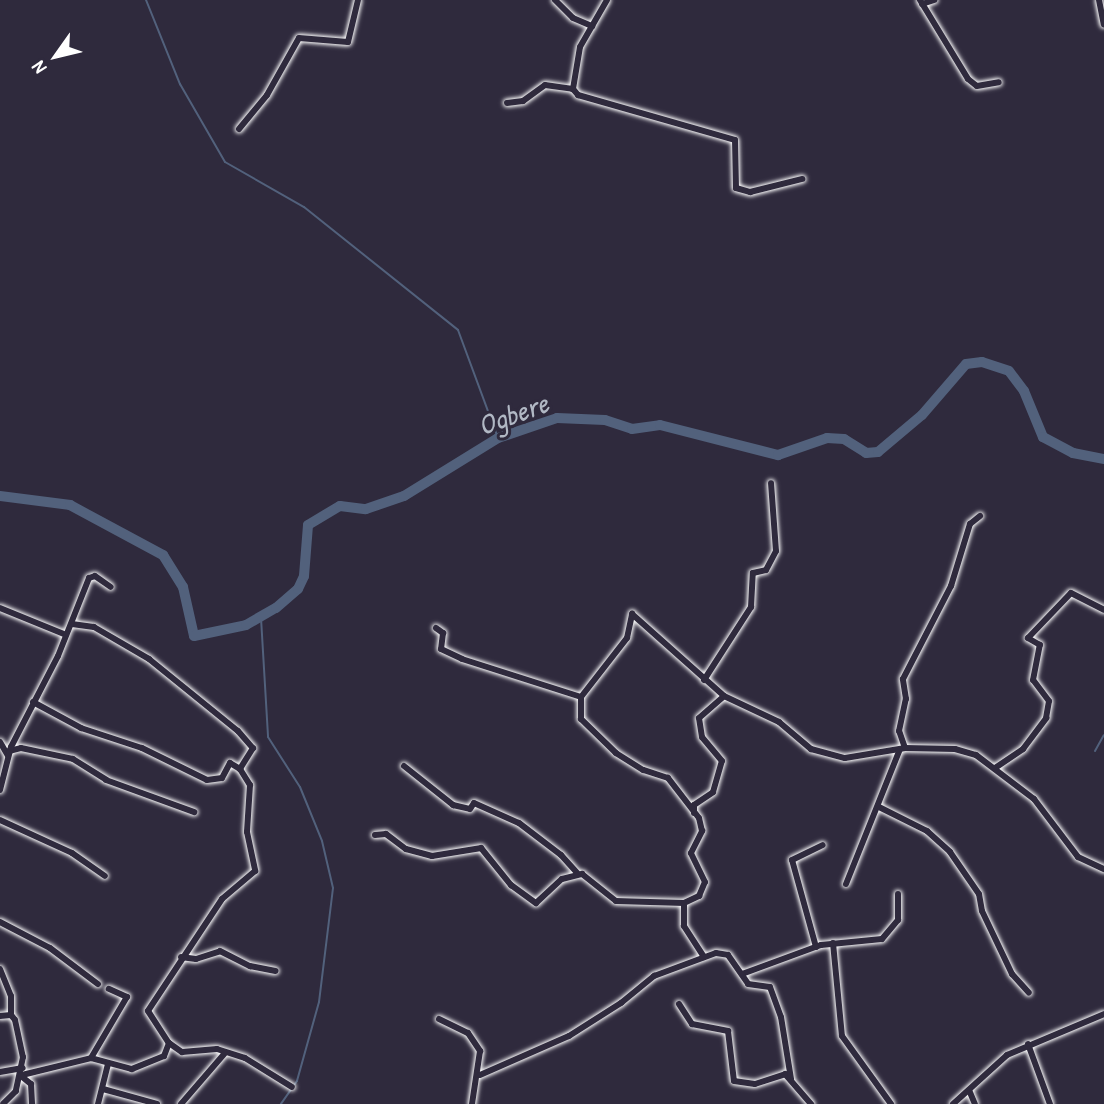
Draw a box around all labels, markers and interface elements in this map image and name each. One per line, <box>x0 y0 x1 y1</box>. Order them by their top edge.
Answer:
north arrow <box>21 21 91 91</box>
text: N <box>25 56 52 79</box>
water label: Ogbere <box>473 386 553 442</box>

